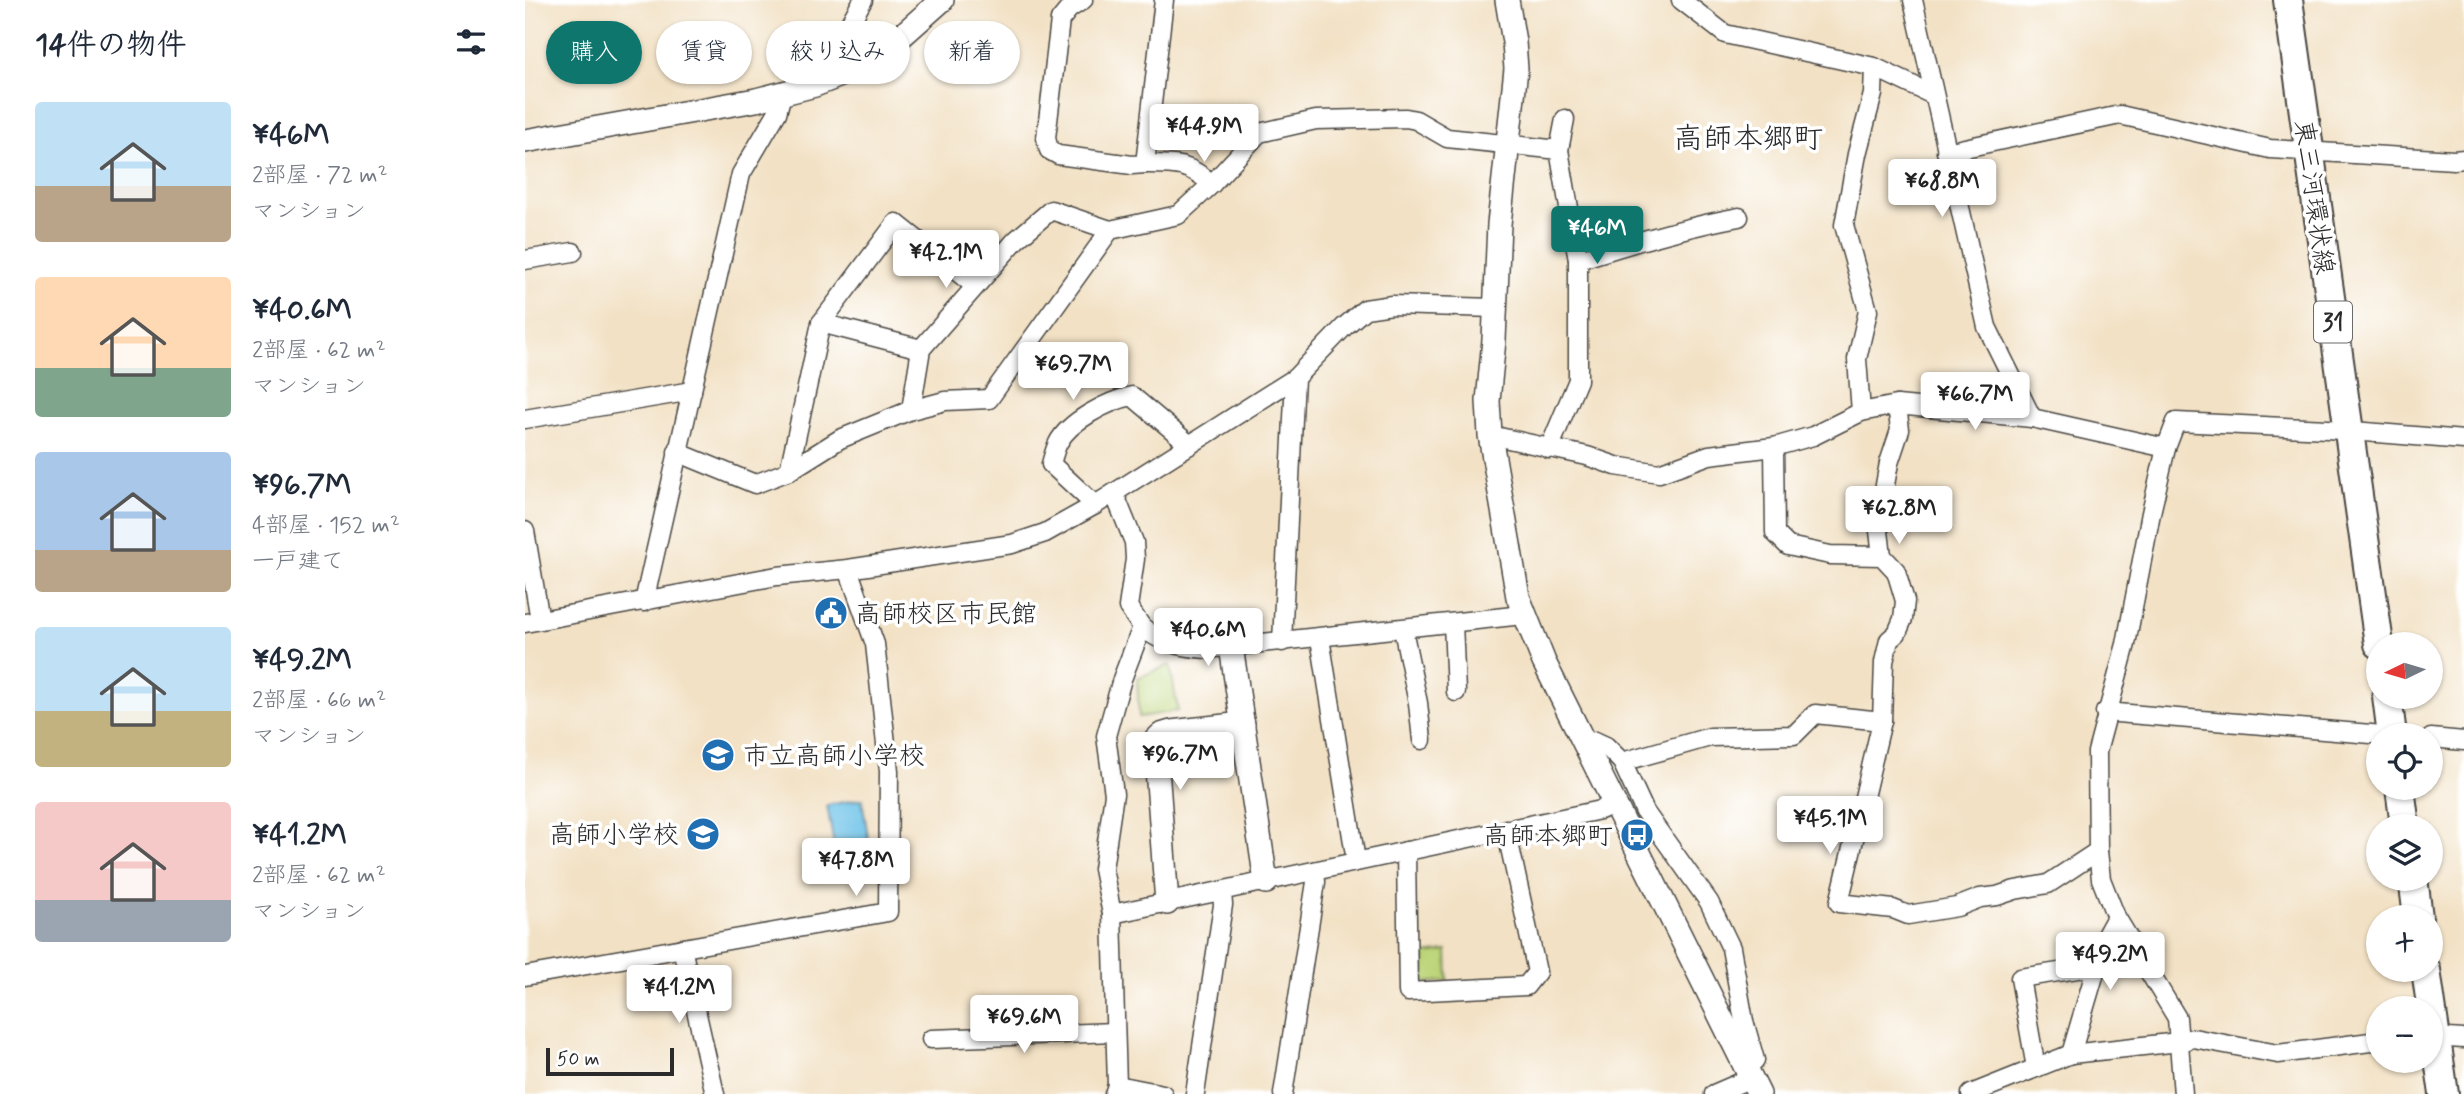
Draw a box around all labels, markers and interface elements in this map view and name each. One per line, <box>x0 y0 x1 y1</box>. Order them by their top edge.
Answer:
chip: 購入 <box>546 21 642 84</box>
chip: 賃貸 <box>656 21 752 84</box>
chip: 絞り込み <box>766 21 910 84</box>
chip: 新着 <box>924 21 1020 84</box>
icon: filters <box>452 23 490 61</box>
text: 14件の物件 <box>35 26 187 65</box>
pin: ¥44.9M <box>1147 104 1261 164</box>
text: ¥44.9M <box>1166 112 1242 142</box>
text: ¥46M <box>252 116 330 155</box>
street label: 東三河環状線 <box>2285 118 2341 277</box>
district label: 高師本郷町 <box>1673 120 1823 159</box>
icon: home <box>91 130 175 214</box>
pin: ¥68.8M <box>1885 160 1999 219</box>
text: 2部屋 · 72 m² <box>252 161 388 191</box>
text: ¥68.8M <box>1904 167 1980 197</box>
text: マンション <box>252 197 366 227</box>
pin: ¥46M <box>1556 206 1638 266</box>
text: ¥46M <box>1567 214 1627 244</box>
pin: ¥42.1M <box>889 230 1003 290</box>
text: ¥42.1M <box>909 238 983 268</box>
text: ¥40.6M <box>252 291 352 330</box>
road number: 31 <box>2314 302 2352 342</box>
icon: home <box>91 305 175 389</box>
text: 2部屋 · 62 m² <box>252 336 386 366</box>
pin: ¥69.7M <box>1016 342 1130 402</box>
text: ¥69.7M <box>1034 350 1112 380</box>
text: マンション <box>252 372 366 402</box>
pin: ¥66.7M <box>1918 372 2032 432</box>
text: ¥66.7M <box>1937 380 2013 410</box>
text: ¥96.7M <box>252 466 351 505</box>
icon: home <box>91 480 175 564</box>
pin: ¥62.8M <box>1842 486 1956 546</box>
text: ¥62.8M <box>1861 494 1937 524</box>
text: 4部屋 · 152 m² <box>252 511 400 541</box>
text: 一戸建て <box>252 547 344 577</box>
public building icon: 高師校区市民館 <box>812 594 850 632</box>
place label: 高師校区市民館 <box>855 598 1037 632</box>
pin: ¥40.6M <box>1151 608 1265 668</box>
text: ¥40.6M <box>1170 616 1246 646</box>
north arrow <box>2366 632 2443 709</box>
map controls <box>2366 632 2443 1073</box>
text: ¥49.2M <box>252 641 352 680</box>
icon: home <box>91 655 175 739</box>
text: 2部屋 · 66 m² <box>252 686 386 716</box>
text: マンション <box>252 722 366 752</box>
button: locate <box>2366 723 2443 800</box>
pin: ¥96.7M <box>1123 732 1237 792</box>
school or university icon: 市立高師小学校 <box>699 736 737 774</box>
place label: 市立高師小学校 <box>743 740 925 774</box>
text: ¥96.7M <box>1142 740 1218 770</box>
pin: ¥45.1M <box>1773 796 1887 856</box>
text: ¥45.1M <box>1793 804 1867 834</box>
button: layers <box>2366 814 2443 891</box>
school or university icon: 高師小学校 <box>684 815 722 853</box>
text: ¥41.2M <box>252 816 347 855</box>
bus stop icon: 高師本郷町 <box>1618 816 1656 854</box>
place label: 高師小学校 <box>549 819 679 853</box>
place label: 高師本郷町 <box>1483 820 1613 854</box>
icon: home <box>91 830 175 914</box>
pin: ¥47.8M <box>799 838 913 898</box>
text: ¥47.8M <box>818 846 894 876</box>
text: 2部屋 · 62 m² <box>252 861 386 891</box>
text: マンション <box>252 897 366 927</box>
button: + <box>2366 905 2443 982</box>
pin: ¥49.2M <box>2053 932 2167 992</box>
text: ¥49.2M <box>2072 940 2148 970</box>
pin: ¥41.2M <box>622 965 736 1025</box>
text: ¥41.2M <box>643 973 715 1003</box>
pin: ¥69.6M <box>967 996 1081 1055</box>
button: − <box>2366 996 2443 1073</box>
text: ¥69.6M <box>986 1003 1062 1033</box>
scale bar <box>546 1045 674 1077</box>
text: 50 m <box>557 1047 600 1072</box>

